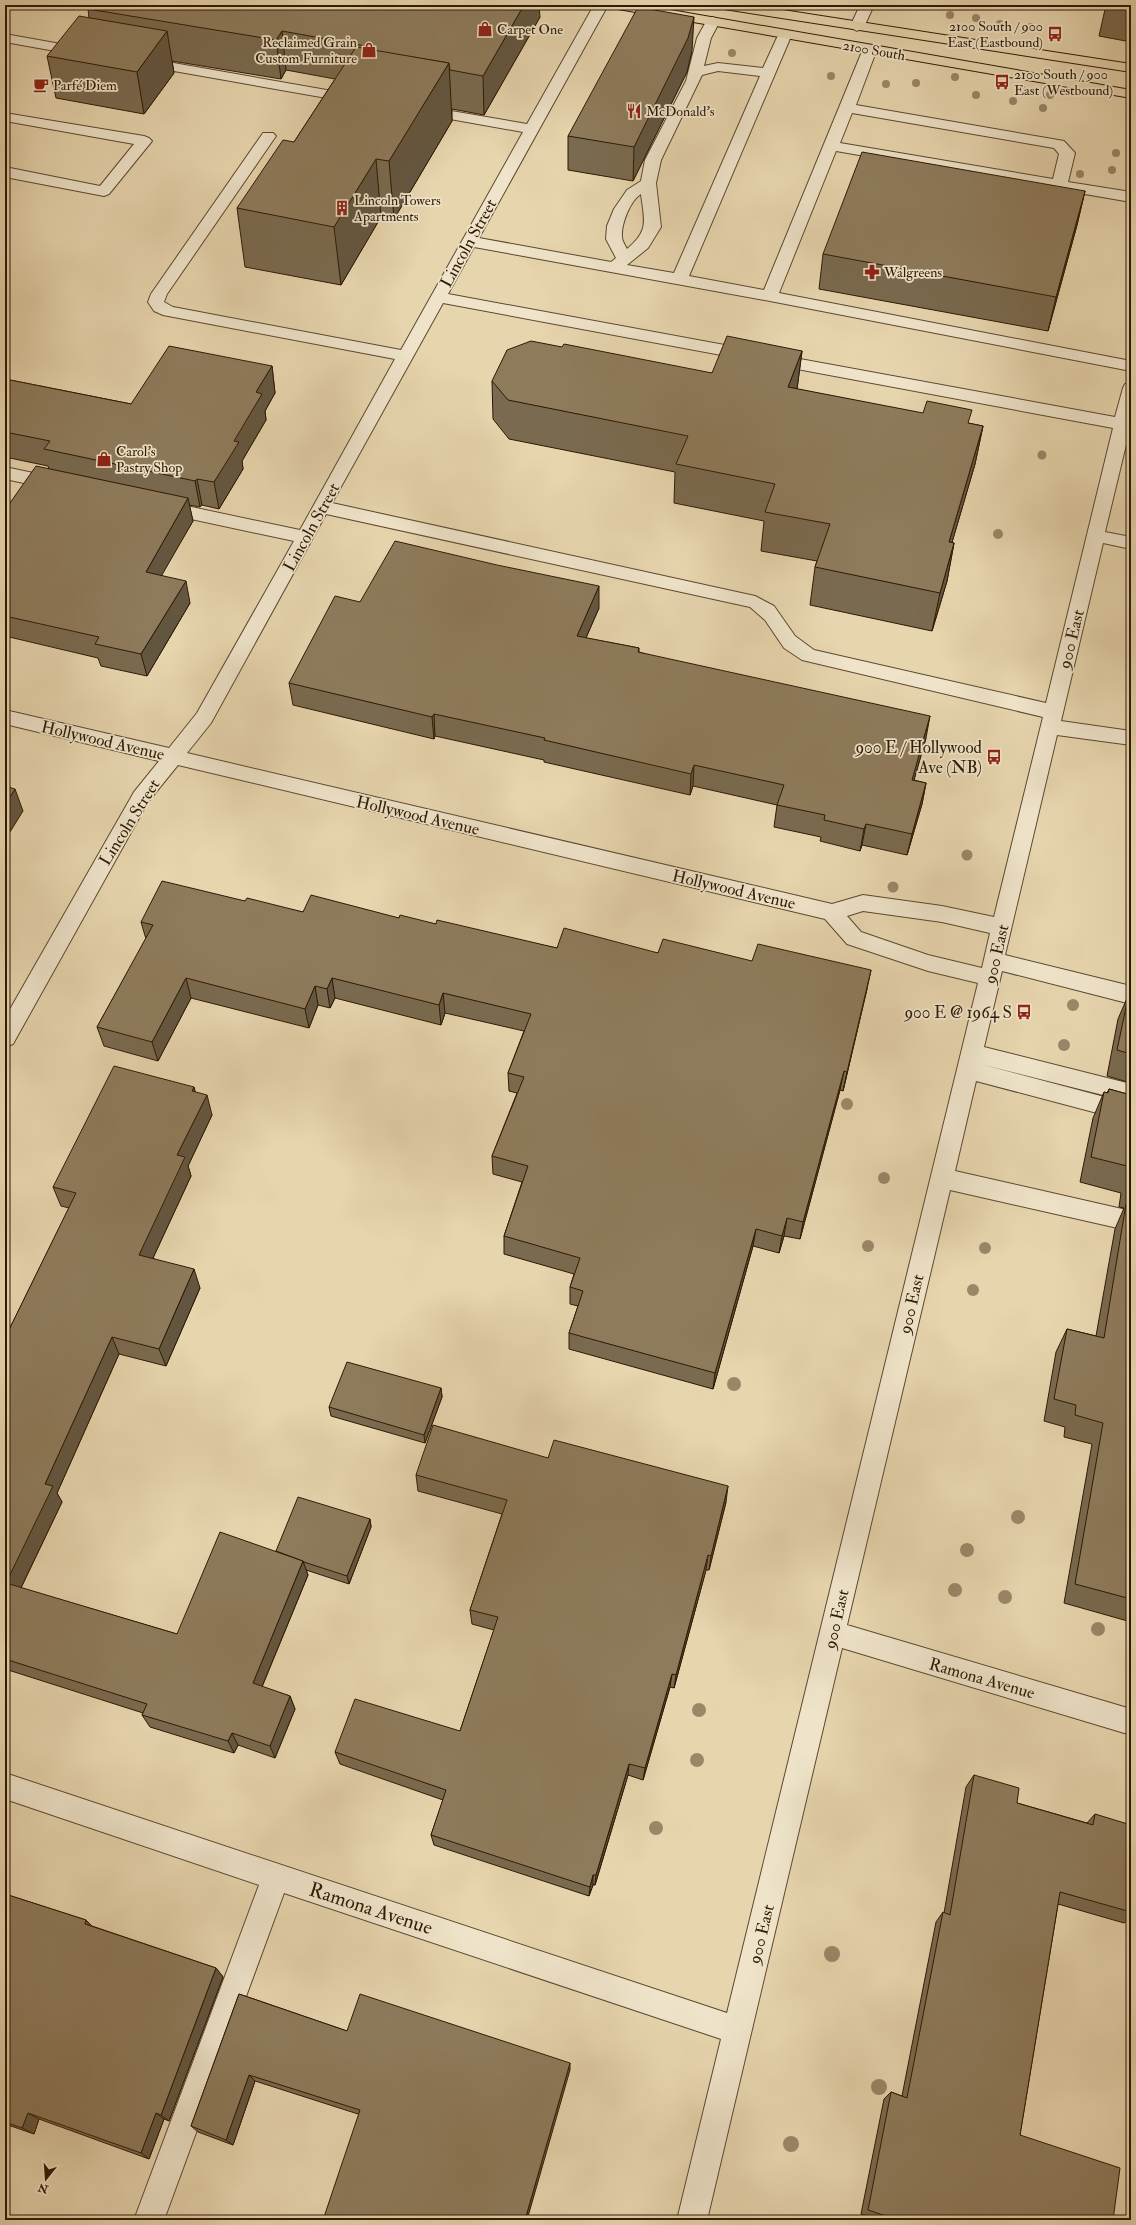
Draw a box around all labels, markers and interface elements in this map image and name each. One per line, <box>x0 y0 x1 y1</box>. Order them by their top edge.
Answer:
place label: 2100 South / 900 East (Eastbound) <box>947 18 1043 51</box>
shop icon: Carpet One <box>476 20 494 38</box>
place label: Carpet One <box>497 21 563 39</box>
bus stop icon: 2100 South / 900 East (Eastbound) <box>1046 25 1064 43</box>
place label: Reclaimed Grain Custom Furniture <box>255 34 357 67</box>
street label: 2100 South <box>841 37 907 64</box>
shop icon: Reclaimed Grain Custom Furniture <box>360 41 378 59</box>
place label: 2100 South / 900 East (Westbound) <box>1014 66 1113 99</box>
bus stop icon: 2100 South / 900 East (Westbound) <box>993 73 1011 91</box>
cafe icon: Parfé Diem <box>32 76 50 94</box>
place label: Parfé Diem <box>53 77 117 94</box>
restaurant icon: McDonald's <box>625 102 643 120</box>
place label: McDonald's <box>646 103 715 120</box>
place label: Lincoln Towers Apartments <box>353 192 441 226</box>
street label: Lincoln Street <box>435 195 502 291</box>
building icon: Lincoln Towers Apartments <box>333 199 351 217</box>
pharmacy icon: Walgreens <box>863 263 881 281</box>
place label: Walgreens <box>883 264 942 281</box>
place label: Carol's Pastry Shop <box>116 443 182 477</box>
shop icon: Carol's Pastry Shop <box>95 450 113 468</box>
street label: Lincoln Street <box>278 479 345 575</box>
street label: 900 East <box>1054 607 1089 673</box>
street label: Hollywood Avenue <box>39 716 167 766</box>
place label: 900 E / Hollywood Ave (NB) <box>853 737 983 778</box>
bus stop icon: 900 E / Hollywood Ave (NB) <box>985 748 1003 766</box>
street label: Lincoln Street <box>95 775 165 869</box>
street label: Hollywood Avenue <box>354 791 482 841</box>
street label: Hollywood Avenue <box>670 865 798 915</box>
street label: 900 East <box>979 922 1014 988</box>
place label: 900 E @ 1964 S <box>902 1002 1012 1023</box>
bus stop icon: 900 E @ 1964 S <box>1015 1003 1033 1021</box>
street label: 900 East <box>894 1272 929 1338</box>
street label: 900 East <box>819 1587 854 1653</box>
street label: Ramona Avenue <box>927 1653 1037 1704</box>
street label: Ramona Avenue <box>306 1877 436 1940</box>
street label: 900 East <box>744 1902 779 1968</box>
north arrow <box>26 2159 66 2199</box>
text: N <box>36 2180 51 2196</box>

